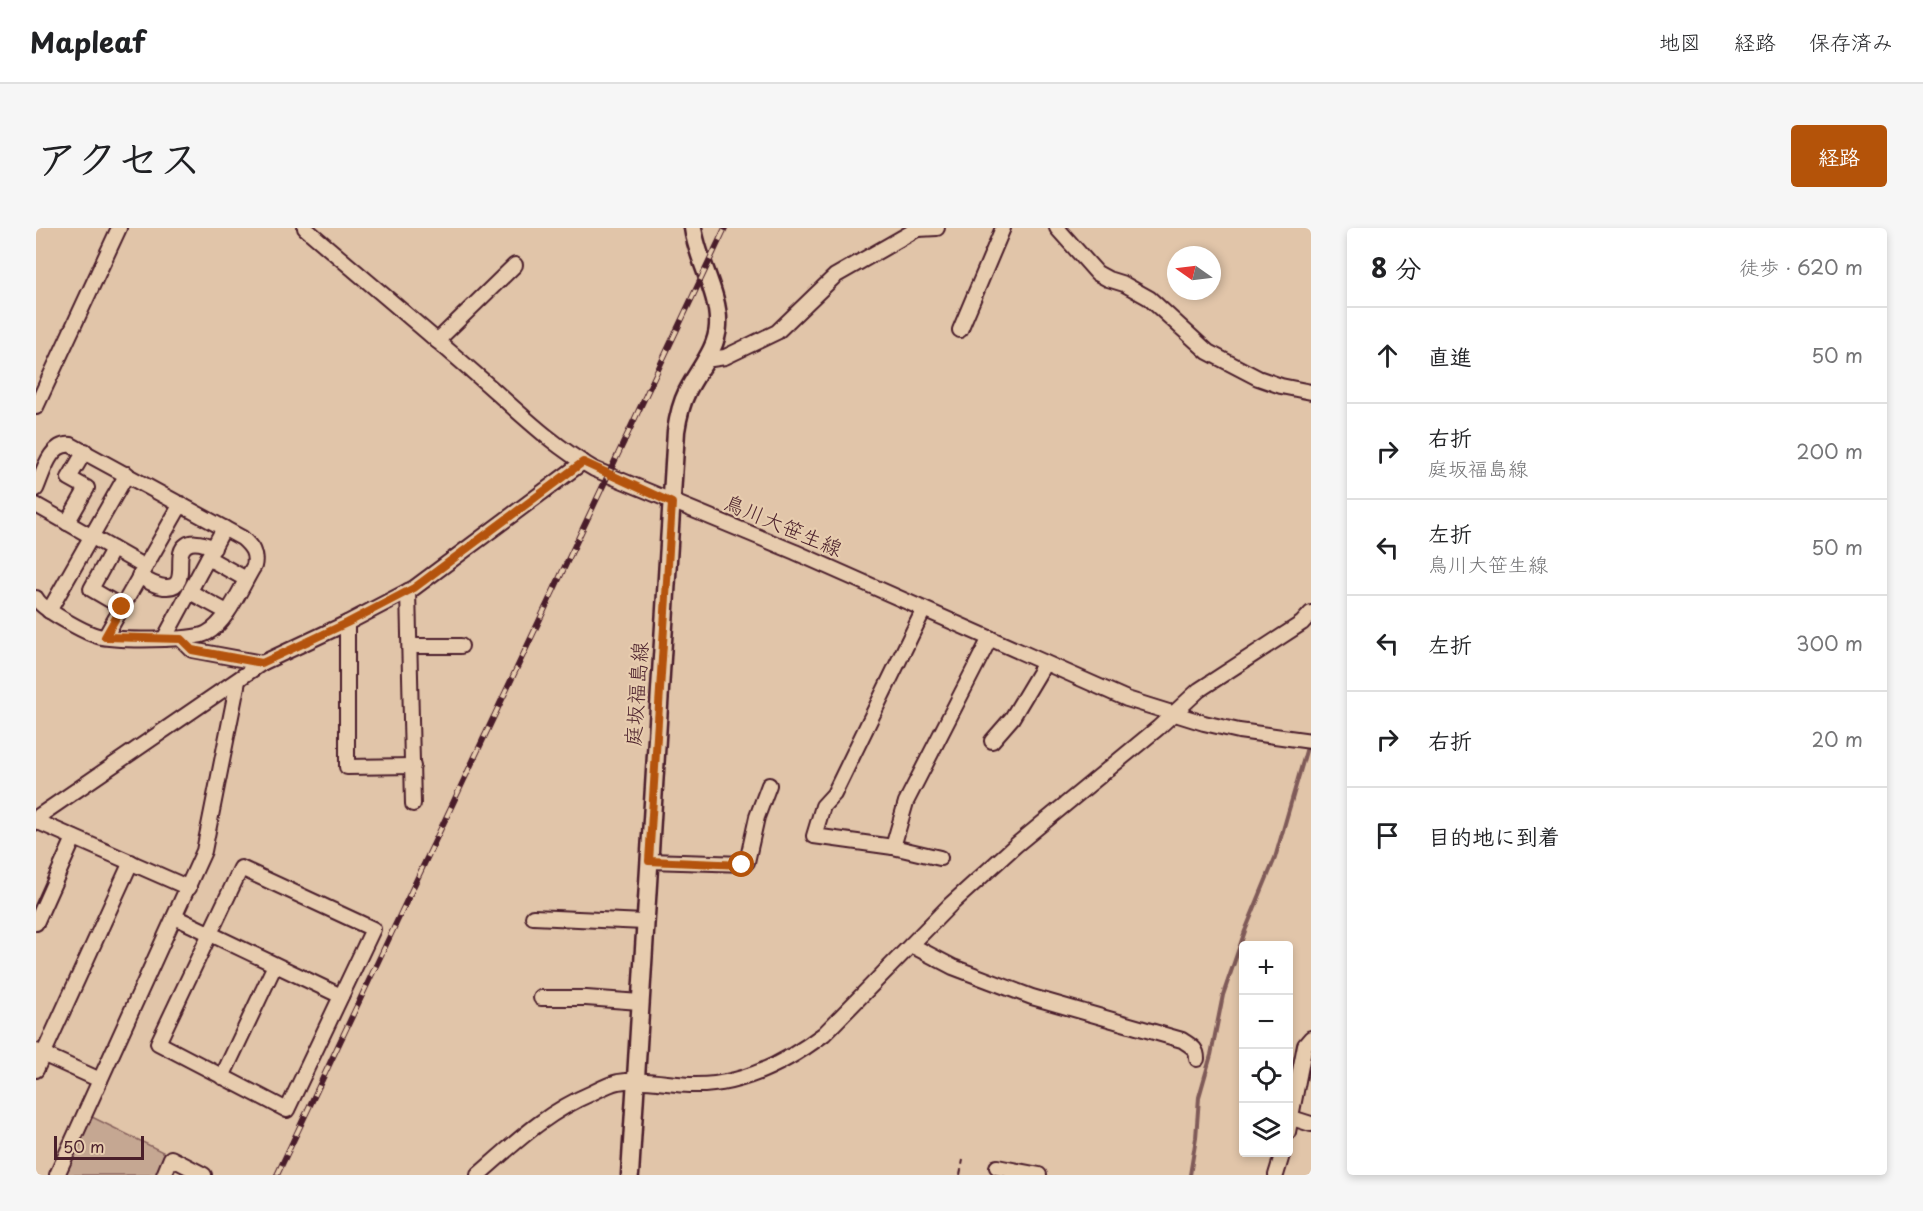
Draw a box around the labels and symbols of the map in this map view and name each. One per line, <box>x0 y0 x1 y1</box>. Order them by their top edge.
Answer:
north arrow <box>1167 246 1221 300</box>
street label: 鳥川大笹生線 <box>720 485 848 564</box>
route end <box>108 593 134 619</box>
street label: 庭坂福島線 <box>615 640 655 747</box>
route start <box>728 851 754 877</box>
scale bar <box>54 1133 144 1160</box>

